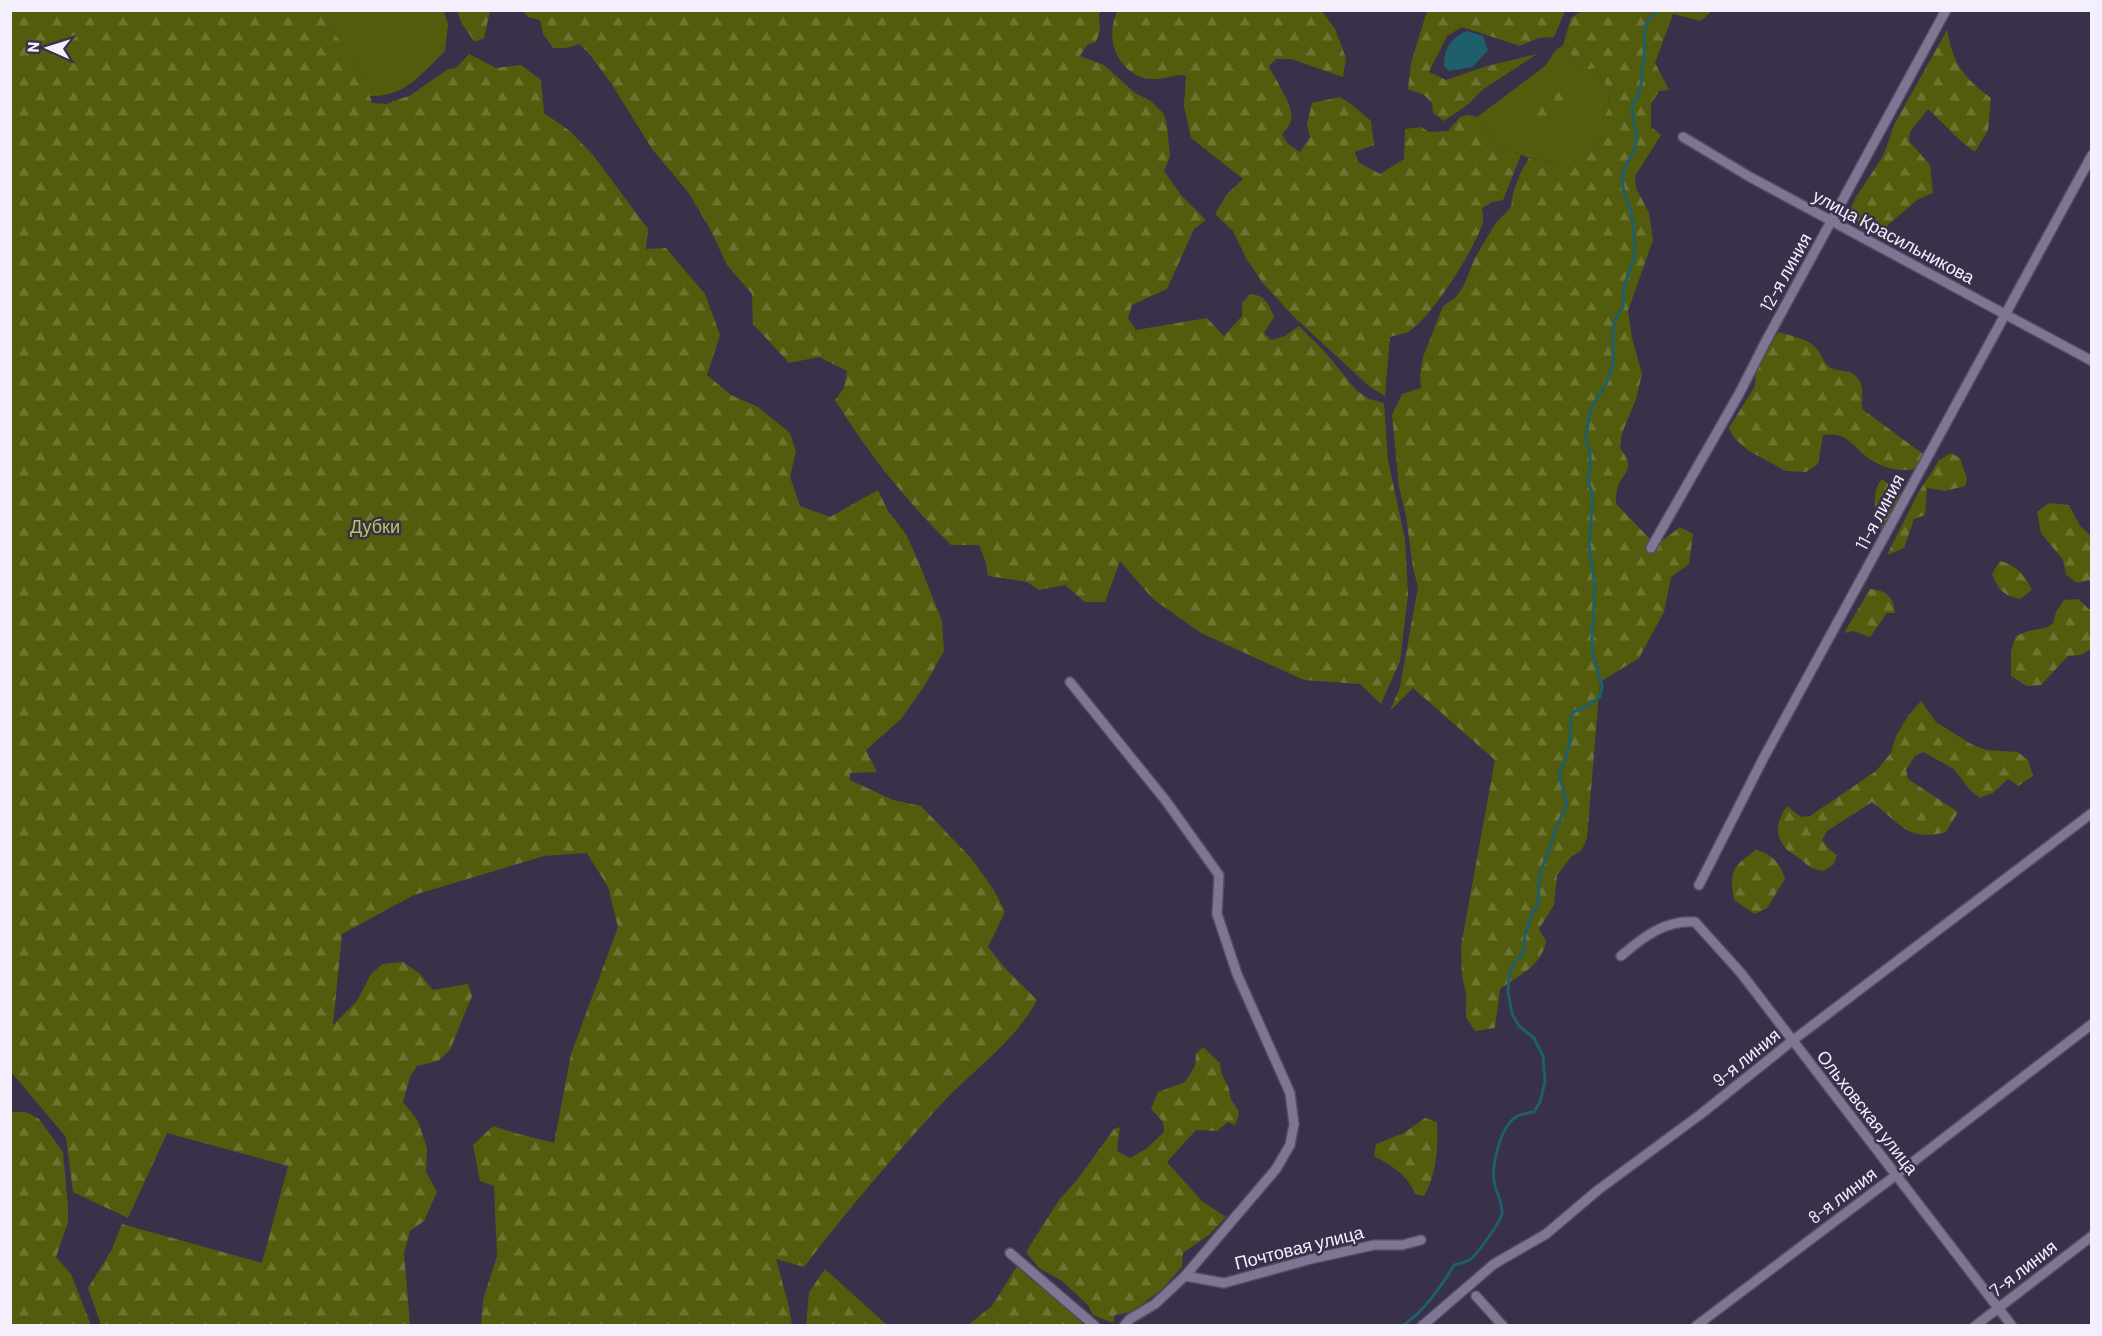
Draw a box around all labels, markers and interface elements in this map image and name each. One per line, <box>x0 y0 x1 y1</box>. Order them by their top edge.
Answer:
north arrow <box>18 18 78 78</box>
text: N <box>23 41 42 53</box>
street label: улица Красильникова <box>1809 184 1979 288</box>
street label: 12-я линия <box>1754 229 1816 315</box>
street label: 11-я линия <box>1850 470 1908 554</box>
park label: Дубки <box>350 515 400 537</box>
street label: 9-я линия <box>1708 1023 1784 1091</box>
street label: Ольховская улица <box>1813 1045 1924 1179</box>
street label: 8-я линия <box>1803 1162 1881 1228</box>
street label: Почтовая улица <box>1232 1220 1367 1274</box>
street label: 7-я линия <box>1985 1235 2061 1301</box>

